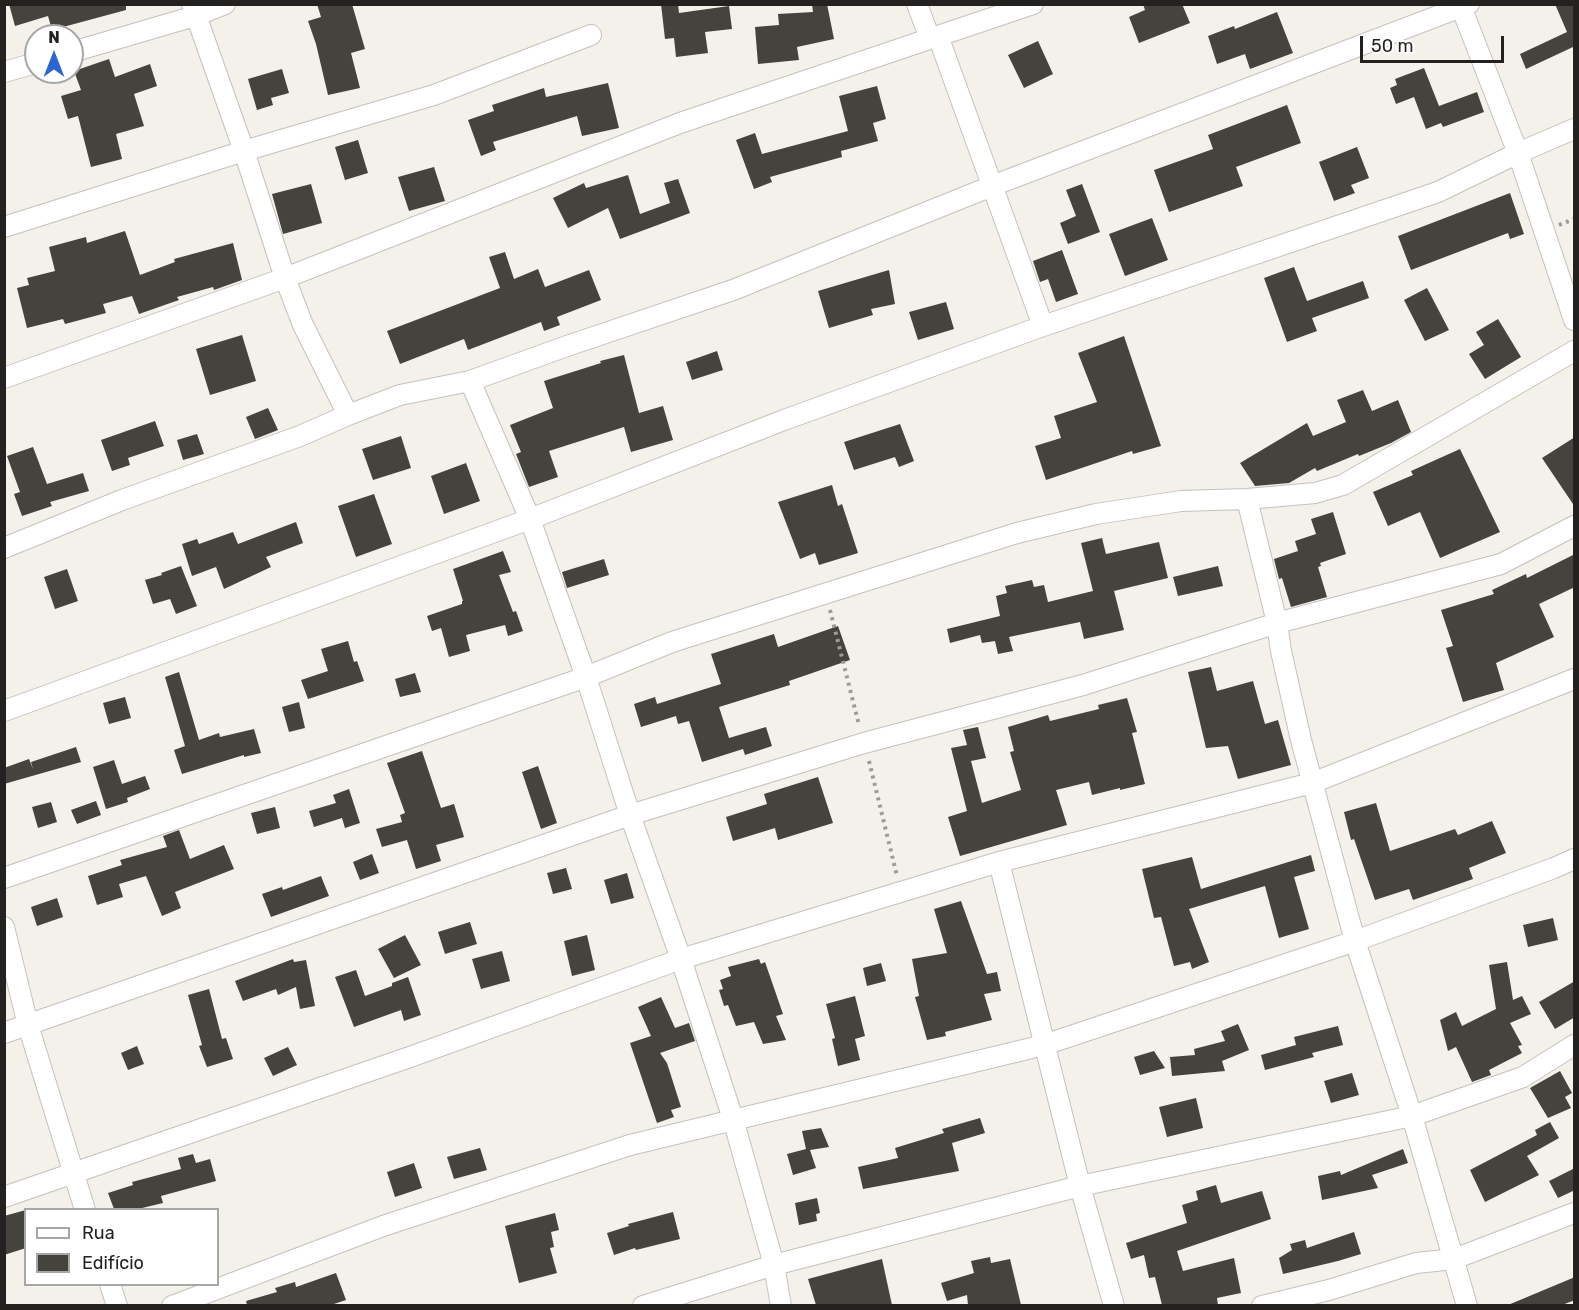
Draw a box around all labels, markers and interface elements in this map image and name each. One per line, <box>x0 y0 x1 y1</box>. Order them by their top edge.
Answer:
north arrow <box>24 24 84 84</box>
scale bar <box>1363 24 1507 62</box>
text: N <box>48 28 60 47</box>
text: 50 m <box>1371 35 1414 57</box>
legend <box>24 1208 219 1286</box>
text: Rua <box>82 1222 115 1244</box>
text: Edifício <box>82 1252 144 1274</box>

